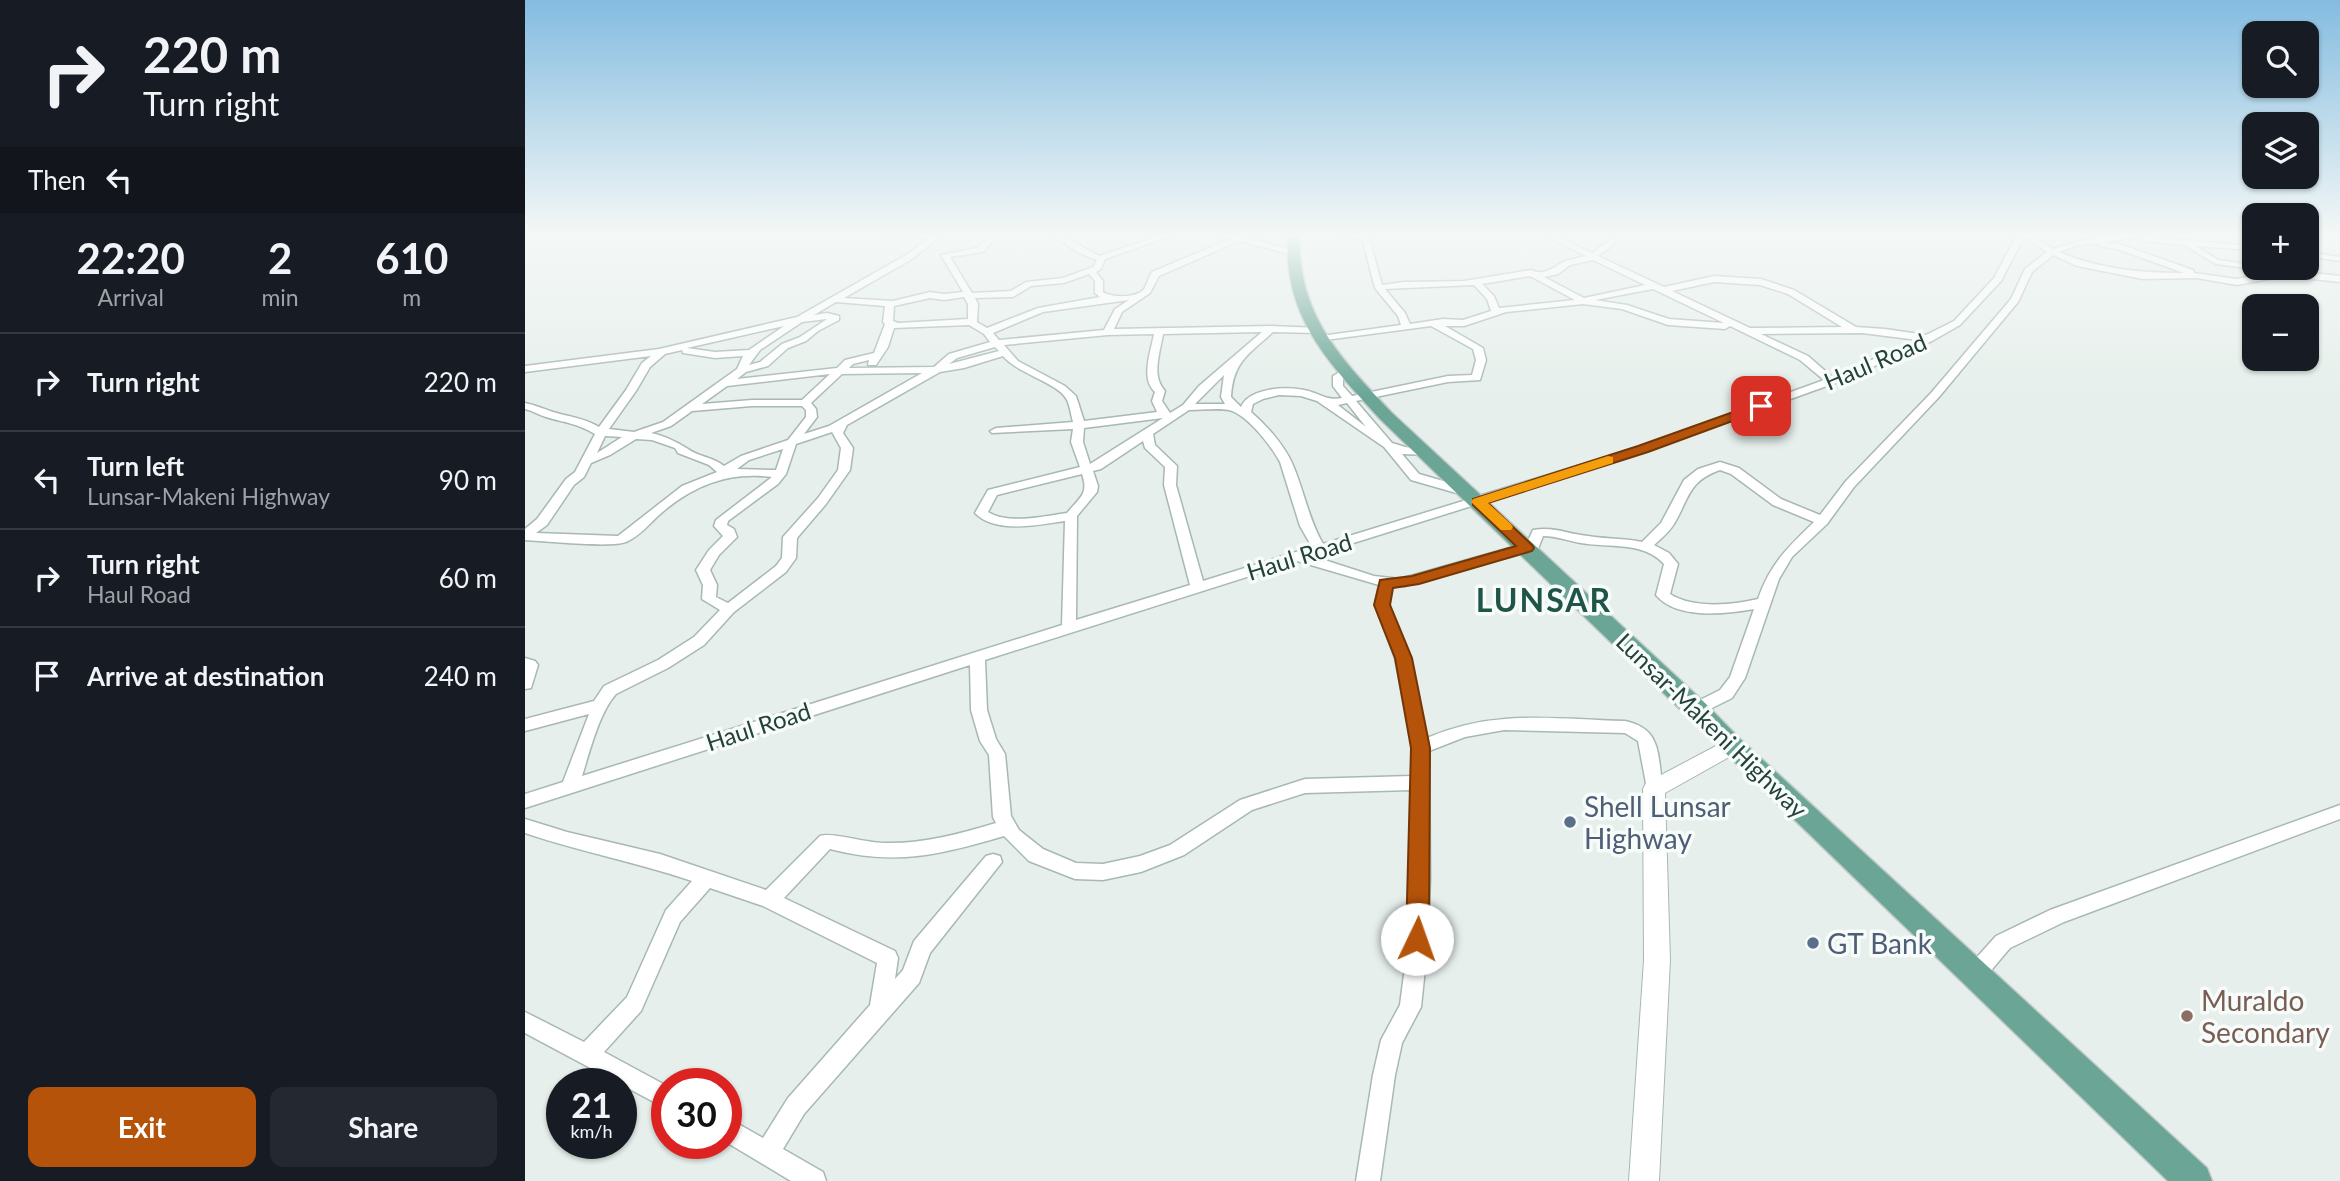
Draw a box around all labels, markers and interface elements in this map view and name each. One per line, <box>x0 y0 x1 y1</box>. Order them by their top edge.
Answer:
map controls <box>2242 21 2319 371</box>
button: search <box>2242 21 2319 98</box>
text: 220 m <box>143 25 281 83</box>
icon: right <box>28 28 119 119</box>
text: Turn right <box>143 84 279 123</box>
button: layers <box>2242 112 2319 189</box>
icon: left <box>100 161 138 199</box>
text: Then <box>28 164 86 196</box>
button: + <box>2242 203 2319 280</box>
text: 22:20 <box>77 233 185 283</box>
text: 2 <box>268 233 292 283</box>
text: 610 <box>375 233 448 283</box>
text: Arrival <box>98 283 164 311</box>
text: min <box>261 283 299 311</box>
text: m <box>402 283 421 311</box>
button: − <box>2242 294 2319 371</box>
street label: Haul Road <box>1819 326 1931 396</box>
icon: right <box>28 363 66 401</box>
text: Turn right <box>87 366 200 398</box>
text: 220 m <box>424 366 497 398</box>
pin <box>1731 376 1791 436</box>
icon: arrive <box>1742 387 1780 425</box>
text: Turn left <box>87 450 184 482</box>
icon: left <box>28 461 66 499</box>
text: 90 m <box>439 464 497 496</box>
text: Lunsar-Makeni Highway <box>87 482 330 510</box>
street label: Haul Road <box>1243 526 1355 586</box>
text: Turn right <box>87 548 200 580</box>
icon: right <box>28 559 66 597</box>
text: 60 m <box>439 562 497 594</box>
text: Haul Road <box>87 580 191 608</box>
district label: LUNSAR <box>1476 580 1612 619</box>
street label: Lunsar-Makeni Highway <box>1611 626 1814 824</box>
icon: arrive <box>28 657 66 695</box>
text: Arrive at destination <box>87 660 324 692</box>
text: 240 m <box>424 660 497 692</box>
street label: Haul Road <box>702 695 814 757</box>
place label: Shell Lunsar Highway <box>1584 789 1731 855</box>
marker: Shell Lunsar Highway <box>1562 814 1578 830</box>
position arrow <box>1380 902 1454 976</box>
place label: GT Bank <box>1827 926 1933 960</box>
marker: GT Bank <box>1805 935 1821 951</box>
place label: Muraldo Secondary <box>2201 983 2330 1049</box>
marker: Muraldo Secondary <box>2179 1008 2195 1024</box>
speed limit sign: 30 <box>651 1068 742 1159</box>
text: 21 <box>571 1083 612 1125</box>
button: Exit <box>28 1087 256 1167</box>
button: Share <box>270 1087 497 1167</box>
text: km/h <box>570 1120 613 1142</box>

